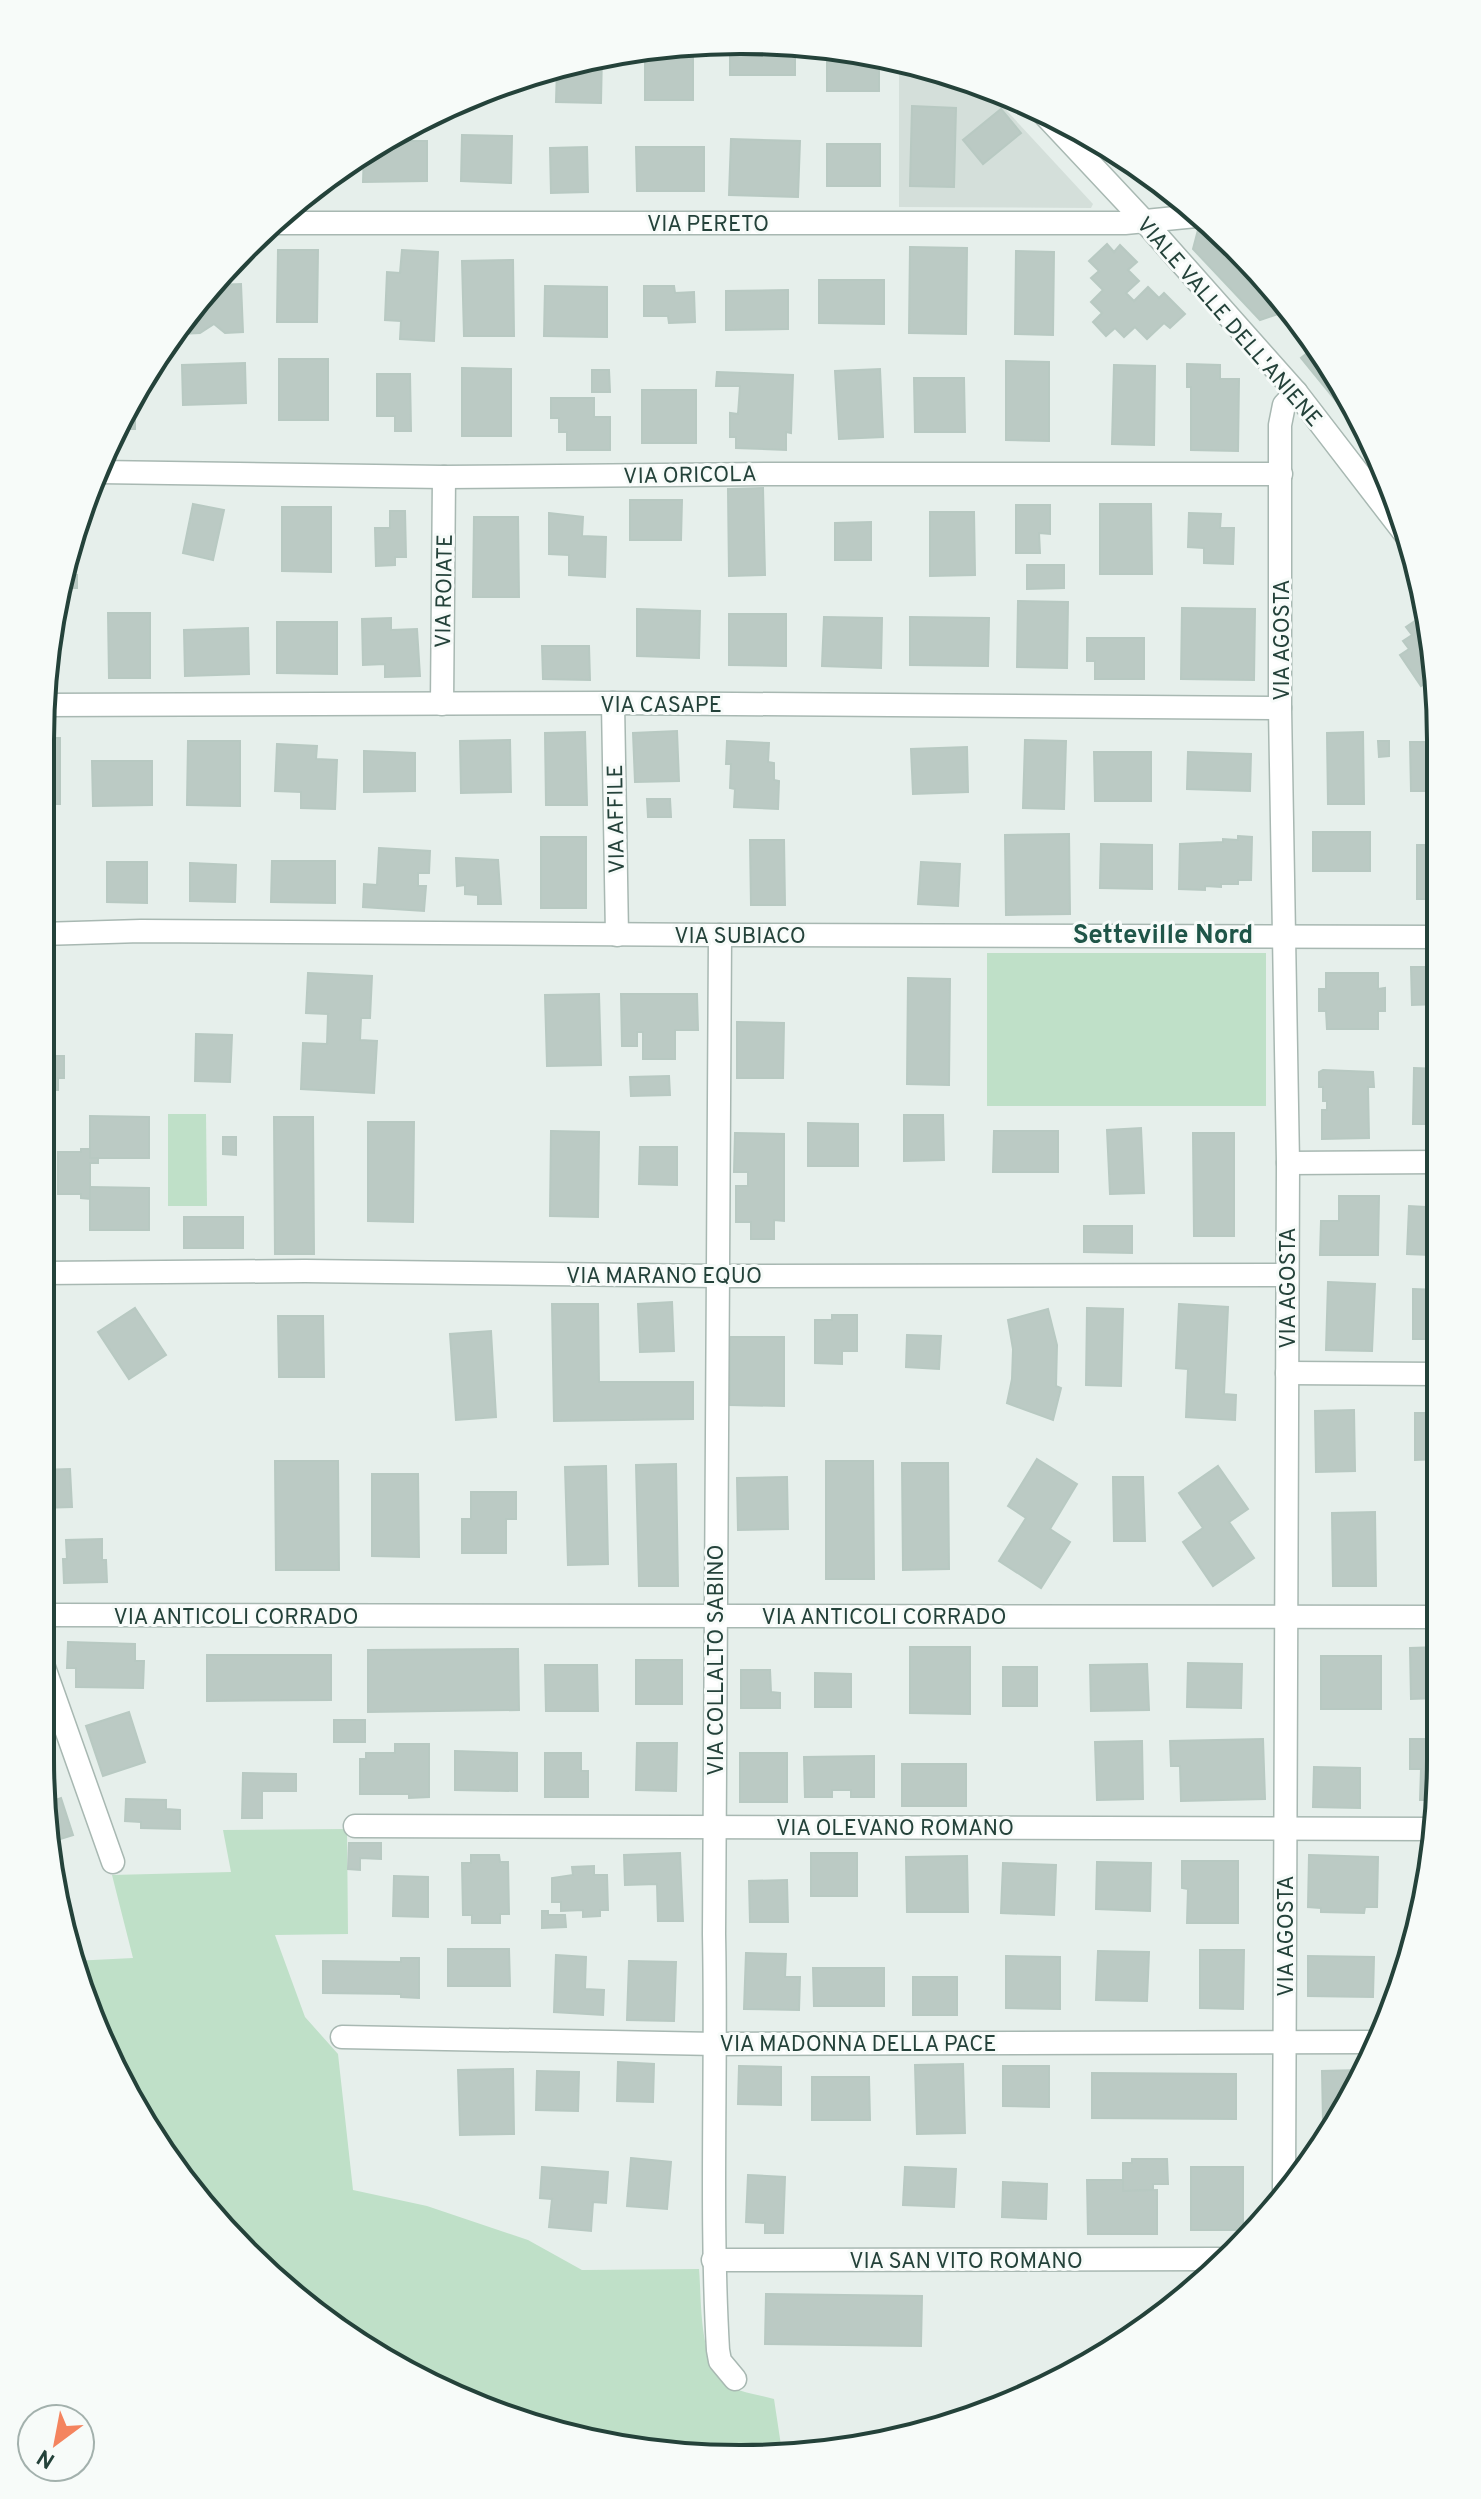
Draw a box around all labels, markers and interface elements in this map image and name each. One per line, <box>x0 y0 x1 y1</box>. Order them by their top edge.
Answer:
street label: VIA PERETO <box>647 212 769 239</box>
street label: VIALE VALLE DELL'ANIENE <box>1130 212 1327 433</box>
street label: VIA ORICOLA <box>623 462 757 491</box>
street label: VIA ROIATE <box>431 534 460 648</box>
street label: VIA AGOSTA <box>1270 579 1297 701</box>
street label: VIA CASAPE <box>600 693 722 720</box>
street label: VIA AFFILE <box>603 764 632 874</box>
district label: Setteville Nord <box>1073 920 1253 953</box>
street label: VIA SUBIACO <box>674 924 806 951</box>
street label: VIA AGOSTA <box>1276 1227 1303 1349</box>
street label: VIA MARANO EQUO <box>566 1264 762 1291</box>
street label: VIA COLLALTO SABINO <box>704 1544 731 1776</box>
street label: VIA ANTICOLI CORRADO <box>114 1605 358 1632</box>
street label: VIA ANTICOLI CORRADO <box>762 1605 1006 1632</box>
street label: VIA OLEVANO ROMANO <box>776 1816 1014 1843</box>
street label: VIA AGOSTA <box>1274 1875 1301 1997</box>
street label: VIA MADONNA DELLA PACE <box>720 2032 996 2059</box>
street label: VIA SAN VITO ROMANO <box>849 2249 1083 2276</box>
north arrow <box>16 2403 96 2483</box>
text: N <box>33 2442 61 2473</box>

